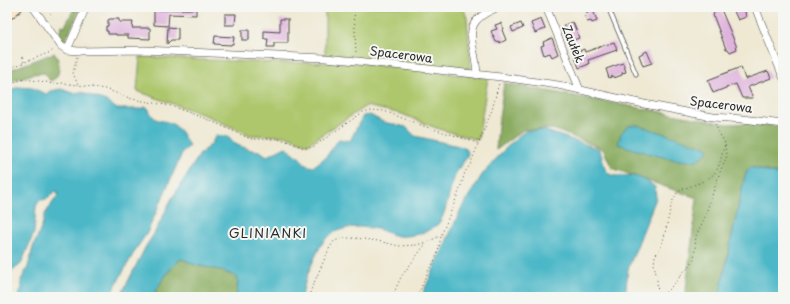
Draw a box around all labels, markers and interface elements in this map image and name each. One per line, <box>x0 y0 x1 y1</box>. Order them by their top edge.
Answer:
street label: Zaułek <box>558 22 590 65</box>
street label: Spacerowa <box>369 41 434 67</box>
street label: Spacerowa <box>689 91 754 117</box>
district label: GLINIANKI <box>229 223 307 242</box>

